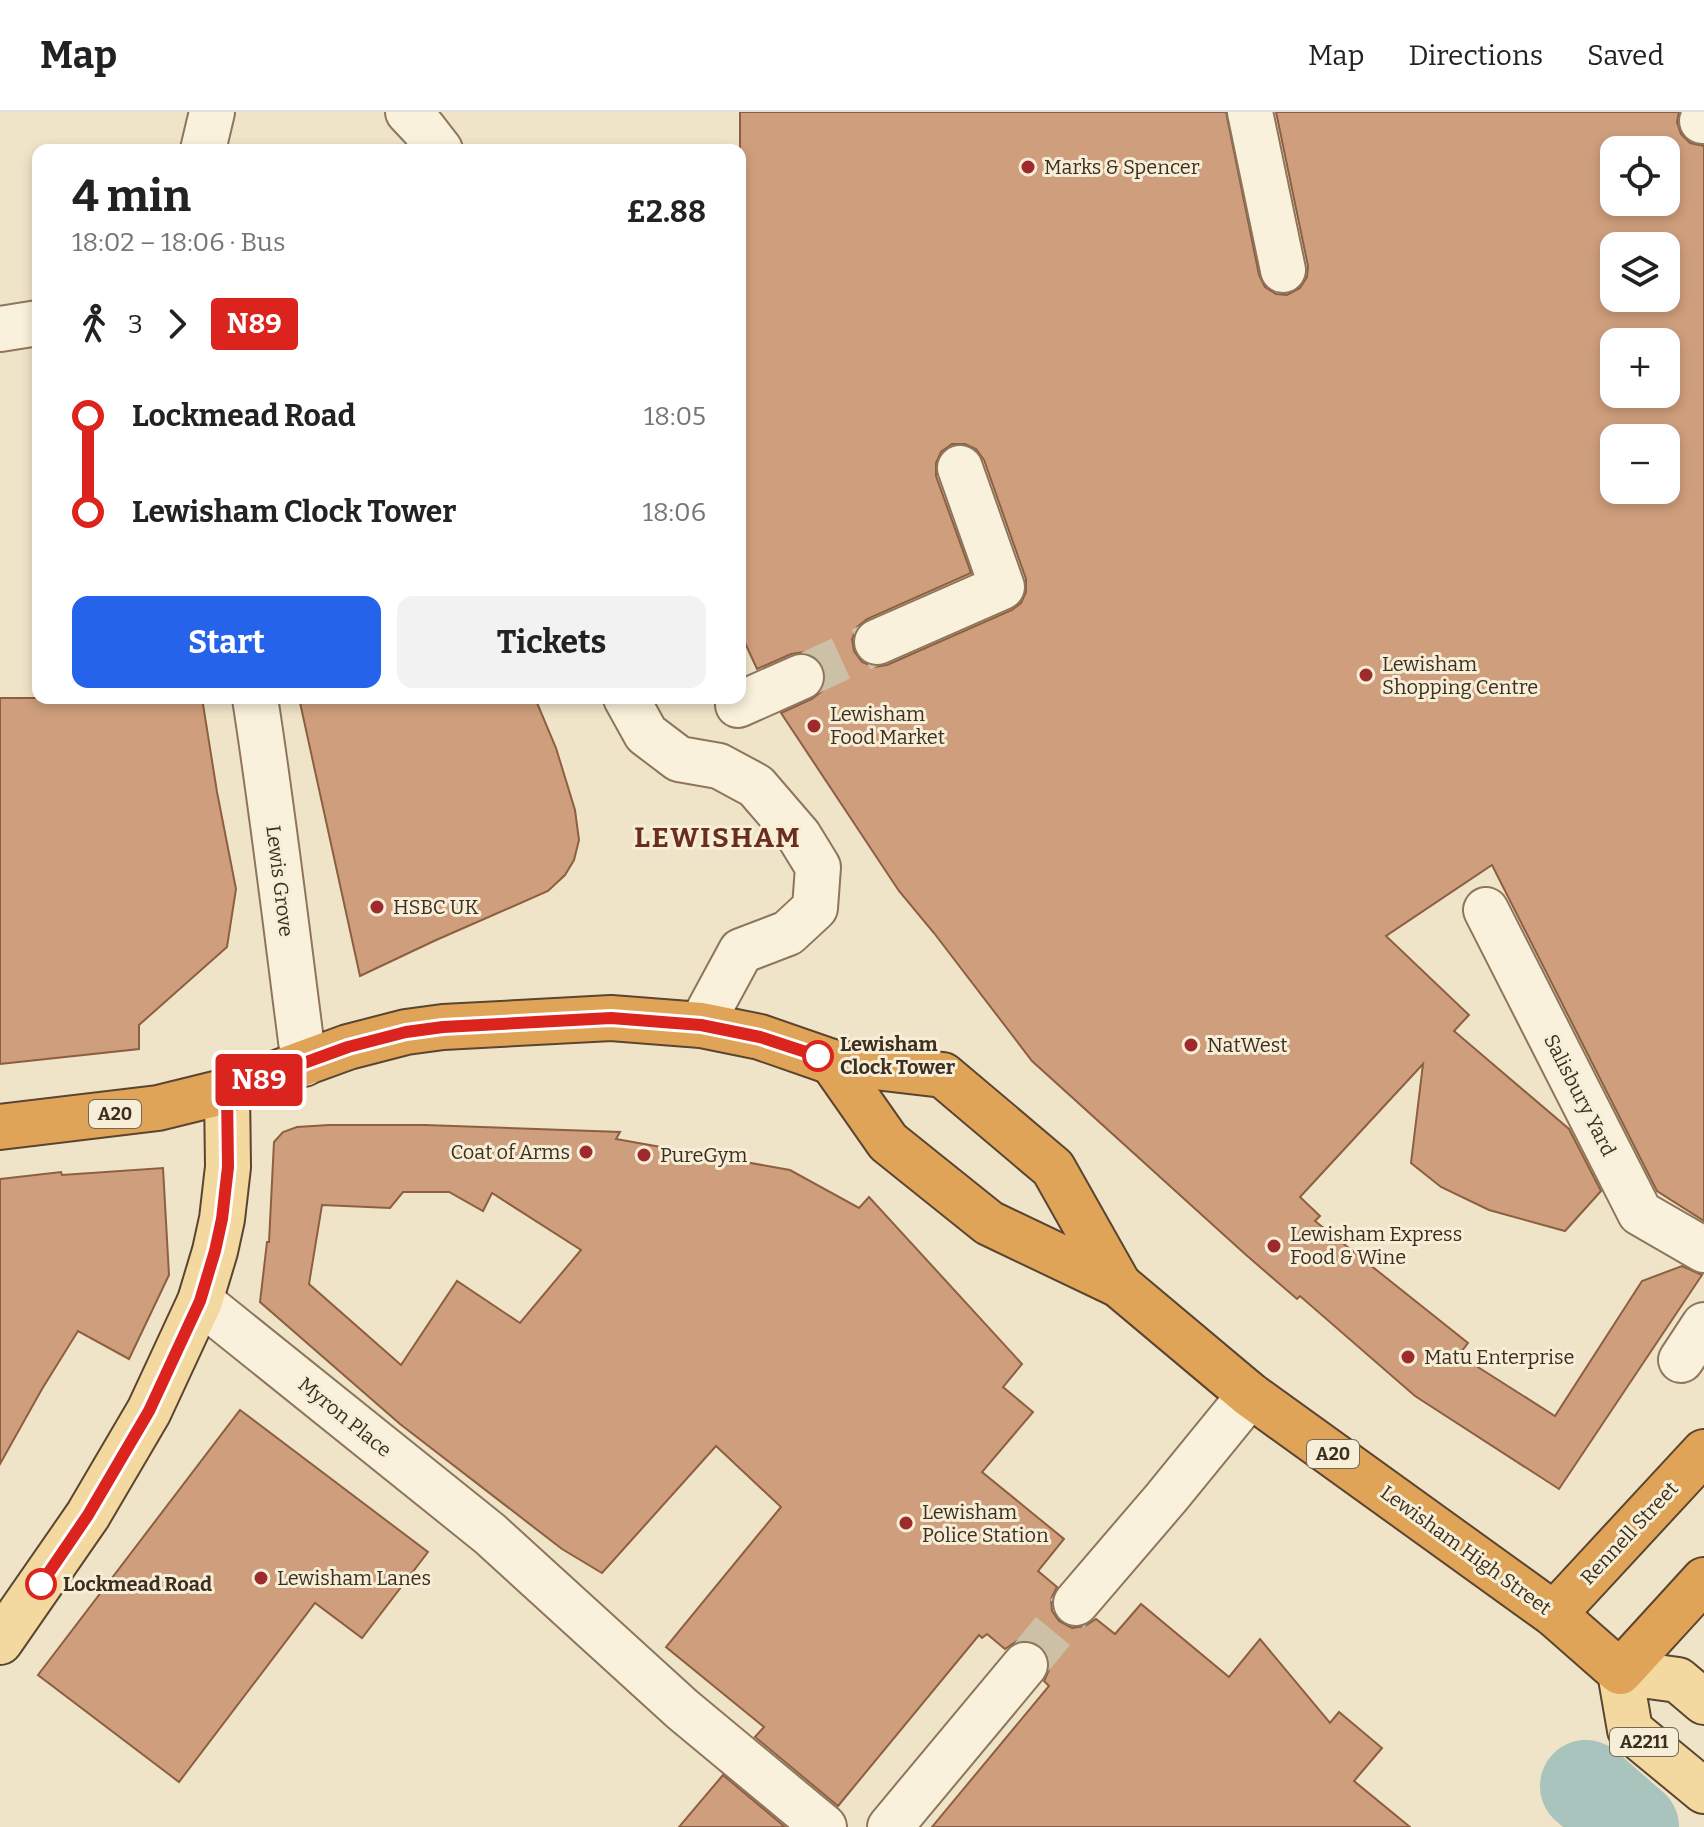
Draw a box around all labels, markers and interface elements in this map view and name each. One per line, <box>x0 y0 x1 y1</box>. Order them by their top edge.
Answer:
text: Map <box>40 32 117 78</box>
text: Map <box>1308 39 1364 72</box>
text: Directions <box>1408 39 1543 72</box>
text: Saved <box>1587 39 1664 72</box>
map controls <box>1600 136 1680 504</box>
button: locate <box>1600 136 1680 216</box>
place label: Marks & Spencer <box>1044 155 1200 179</box>
marker: Marks & Spencer <box>1019 158 1037 176</box>
text: 4 min <box>72 170 191 223</box>
text: £2.88 <box>627 194 706 230</box>
text: 18:02 – 18:06 · Bus <box>72 227 285 258</box>
button: layers <box>1600 232 1680 312</box>
icon: walk <box>72 302 116 346</box>
icon: forward <box>155 302 199 346</box>
text: N89 <box>227 307 282 340</box>
text: 3 <box>128 309 143 340</box>
button: + <box>1600 328 1680 408</box>
text: Lockmead Road <box>132 398 356 434</box>
text: 18:05 <box>644 401 706 432</box>
button: − <box>1600 424 1680 504</box>
text: Lewisham Clock Tower <box>132 494 456 530</box>
text: 18:06 <box>642 497 706 528</box>
button: Start <box>72 596 381 688</box>
button: Tickets <box>397 596 706 688</box>
place label: Lewisham Shopping Centre <box>1382 652 1538 699</box>
marker: Lewisham Shopping Centre <box>1357 666 1375 684</box>
place label: Lewisham Food Market <box>830 702 945 749</box>
marker: Lewisham Food Market <box>805 717 823 735</box>
district label: LEWISHAM <box>634 821 802 854</box>
street label: Lewis Grove <box>261 824 299 938</box>
place label: HSBC UK <box>393 895 479 919</box>
marker: HSBC UK <box>368 898 386 916</box>
street label: Salisbury Yard <box>1539 1030 1621 1160</box>
place label: Lewisham Clock Tower <box>840 1032 956 1079</box>
place label: NatWest <box>1207 1033 1287 1057</box>
marker: NatWest <box>1182 1036 1200 1054</box>
marker: Lewisham Clock Tower <box>803 1041 833 1071</box>
line badge: N89 <box>213 1054 305 1106</box>
text: N89 <box>231 1063 287 1096</box>
road number: A20 <box>89 1100 141 1128</box>
place label: Coat of Arms <box>451 1140 570 1164</box>
marker: Coat of Arms <box>577 1143 595 1161</box>
place label: PureGym <box>660 1143 747 1167</box>
marker: PureGym <box>635 1146 653 1164</box>
place label: Lewisham Express Food & Wine <box>1290 1222 1462 1269</box>
marker: Lewisham Express Food & Wine <box>1265 1237 1283 1255</box>
place label: Matu Enterprise <box>1424 1345 1574 1369</box>
marker: Matu Enterprise <box>1399 1348 1417 1366</box>
street label: Myron Place <box>293 1372 397 1462</box>
road number: A20 <box>1307 1440 1359 1468</box>
street label: Rennell Street <box>1575 1477 1683 1589</box>
street label: Lewisham High Street <box>1376 1480 1556 1620</box>
place label: Lewisham Police Station <box>922 1500 1049 1547</box>
marker: Lewisham Police Station <box>897 1514 915 1532</box>
place label: Lewisham Lanes <box>277 1566 431 1590</box>
marker: Lockmead Road <box>26 1569 56 1599</box>
marker: Lewisham Lanes <box>252 1569 270 1587</box>
place label: Lockmead Road <box>63 1572 212 1596</box>
road number: A2211 <box>1610 1728 1678 1756</box>

